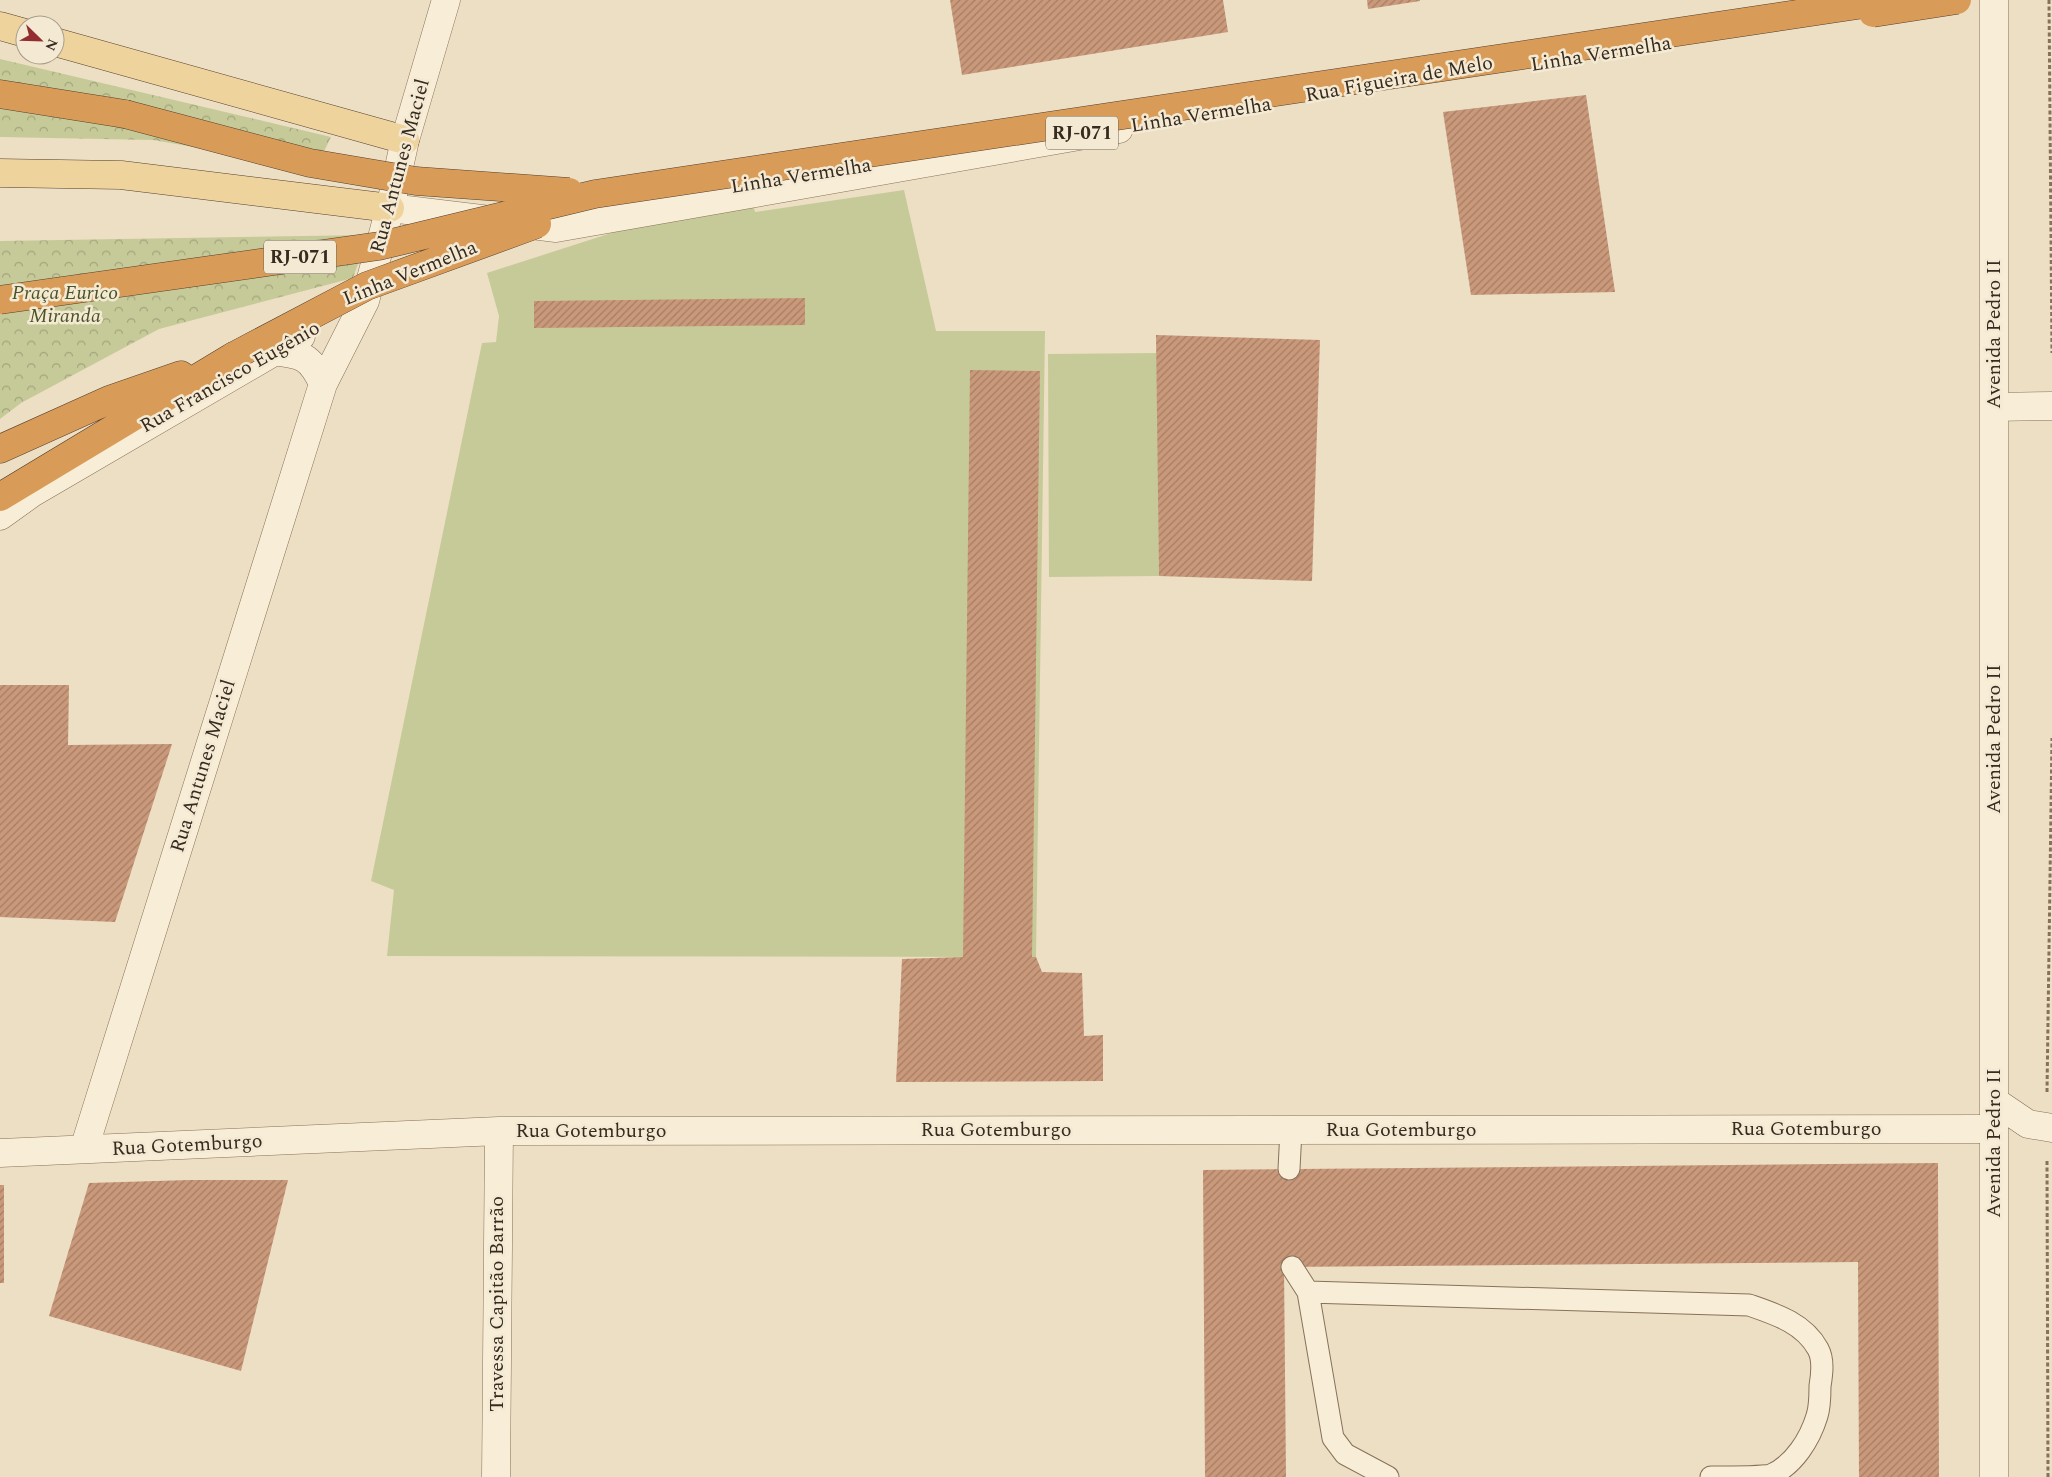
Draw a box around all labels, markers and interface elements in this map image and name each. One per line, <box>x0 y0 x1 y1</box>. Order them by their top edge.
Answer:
north arrow <box>15 15 65 65</box>
street label: Linha Vermelha <box>1528 28 1674 80</box>
text: N <box>40 36 63 54</box>
street label: Rua Figueira de Melo <box>1303 48 1495 110</box>
street label: Rua Antunes Maciel <box>362 75 438 257</box>
street label: Linha Vermelha <box>1128 89 1274 141</box>
road number: RJ-071 <box>1046 116 1118 150</box>
street label: Linha Vermelha <box>728 150 874 202</box>
street label: Linha Vermelha <box>338 232 482 314</box>
road number: RJ-071 <box>264 240 336 274</box>
street label: Avenida Pedro II <box>1979 259 2009 409</box>
park label: Praça Eurico Miranda <box>12 278 118 331</box>
street label: Rua Francisco Eugênio <box>134 313 326 441</box>
street label: Avenida Pedro II <box>1979 664 2009 814</box>
street label: Rua Antunes Maciel <box>162 676 244 856</box>
street label: Avenida Pedro II <box>1979 1068 2009 1218</box>
street label: Rua Gotemburgo <box>1730 1114 1882 1144</box>
street label: Rua Gotemburgo <box>920 1115 1072 1145</box>
street label: Rua Gotemburgo <box>1325 1115 1477 1145</box>
street label: Rua Gotemburgo <box>515 1116 667 1146</box>
street label: Rua Gotemburgo <box>111 1126 263 1164</box>
street label: Travessa Capitão Barrão <box>482 1196 512 1412</box>

